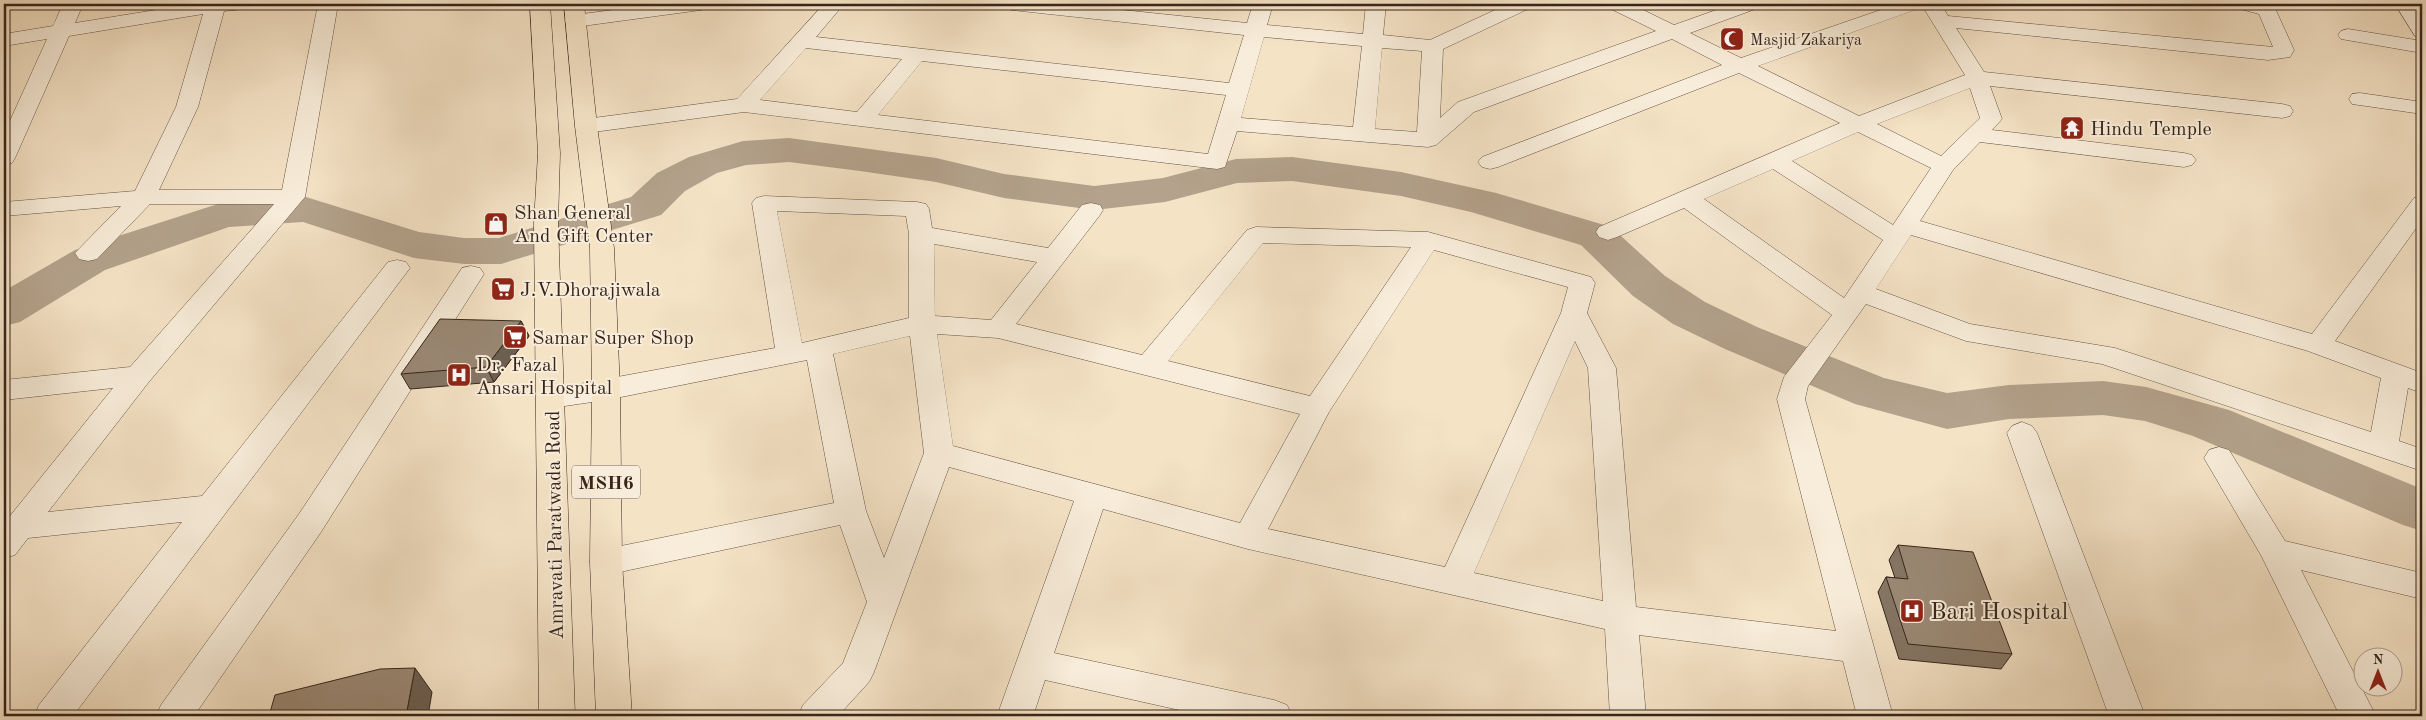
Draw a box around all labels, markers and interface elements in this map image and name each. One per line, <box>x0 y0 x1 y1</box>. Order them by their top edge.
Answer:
mosque icon: Masjid Zakariya <box>1719 26 1745 52</box>
place label: Masjid Zakariya <box>1750 33 1862 49</box>
temple icon: Hindu Temple <box>2059 115 2085 141</box>
place label: Hindu Temple <box>2090 120 2212 140</box>
place label: Shan General And Gift Center <box>514 204 653 247</box>
shop icon: Shan General And Gift Center <box>483 211 509 237</box>
supermarket icon: J.V.Dhorajiwala <box>490 276 516 302</box>
place label: J.V.Dhorajiwala <box>520 281 661 301</box>
supermarket icon: Samar Super Shop <box>502 324 528 350</box>
place label: Samar Super Shop <box>532 329 694 349</box>
place label: Dr. Fazal Ansari Hospital <box>476 356 612 399</box>
hospital icon: Dr. Fazal Ansari Hospital <box>446 362 472 388</box>
street label: Amravati Paratwada Road <box>544 410 568 640</box>
road number: MSH6 <box>572 466 640 498</box>
hospital icon: Bari Hospital <box>1899 598 1925 624</box>
place label: Bari Hospital <box>1930 601 2068 625</box>
north arrow <box>2354 648 2404 698</box>
text: N <box>2373 653 2384 667</box>

